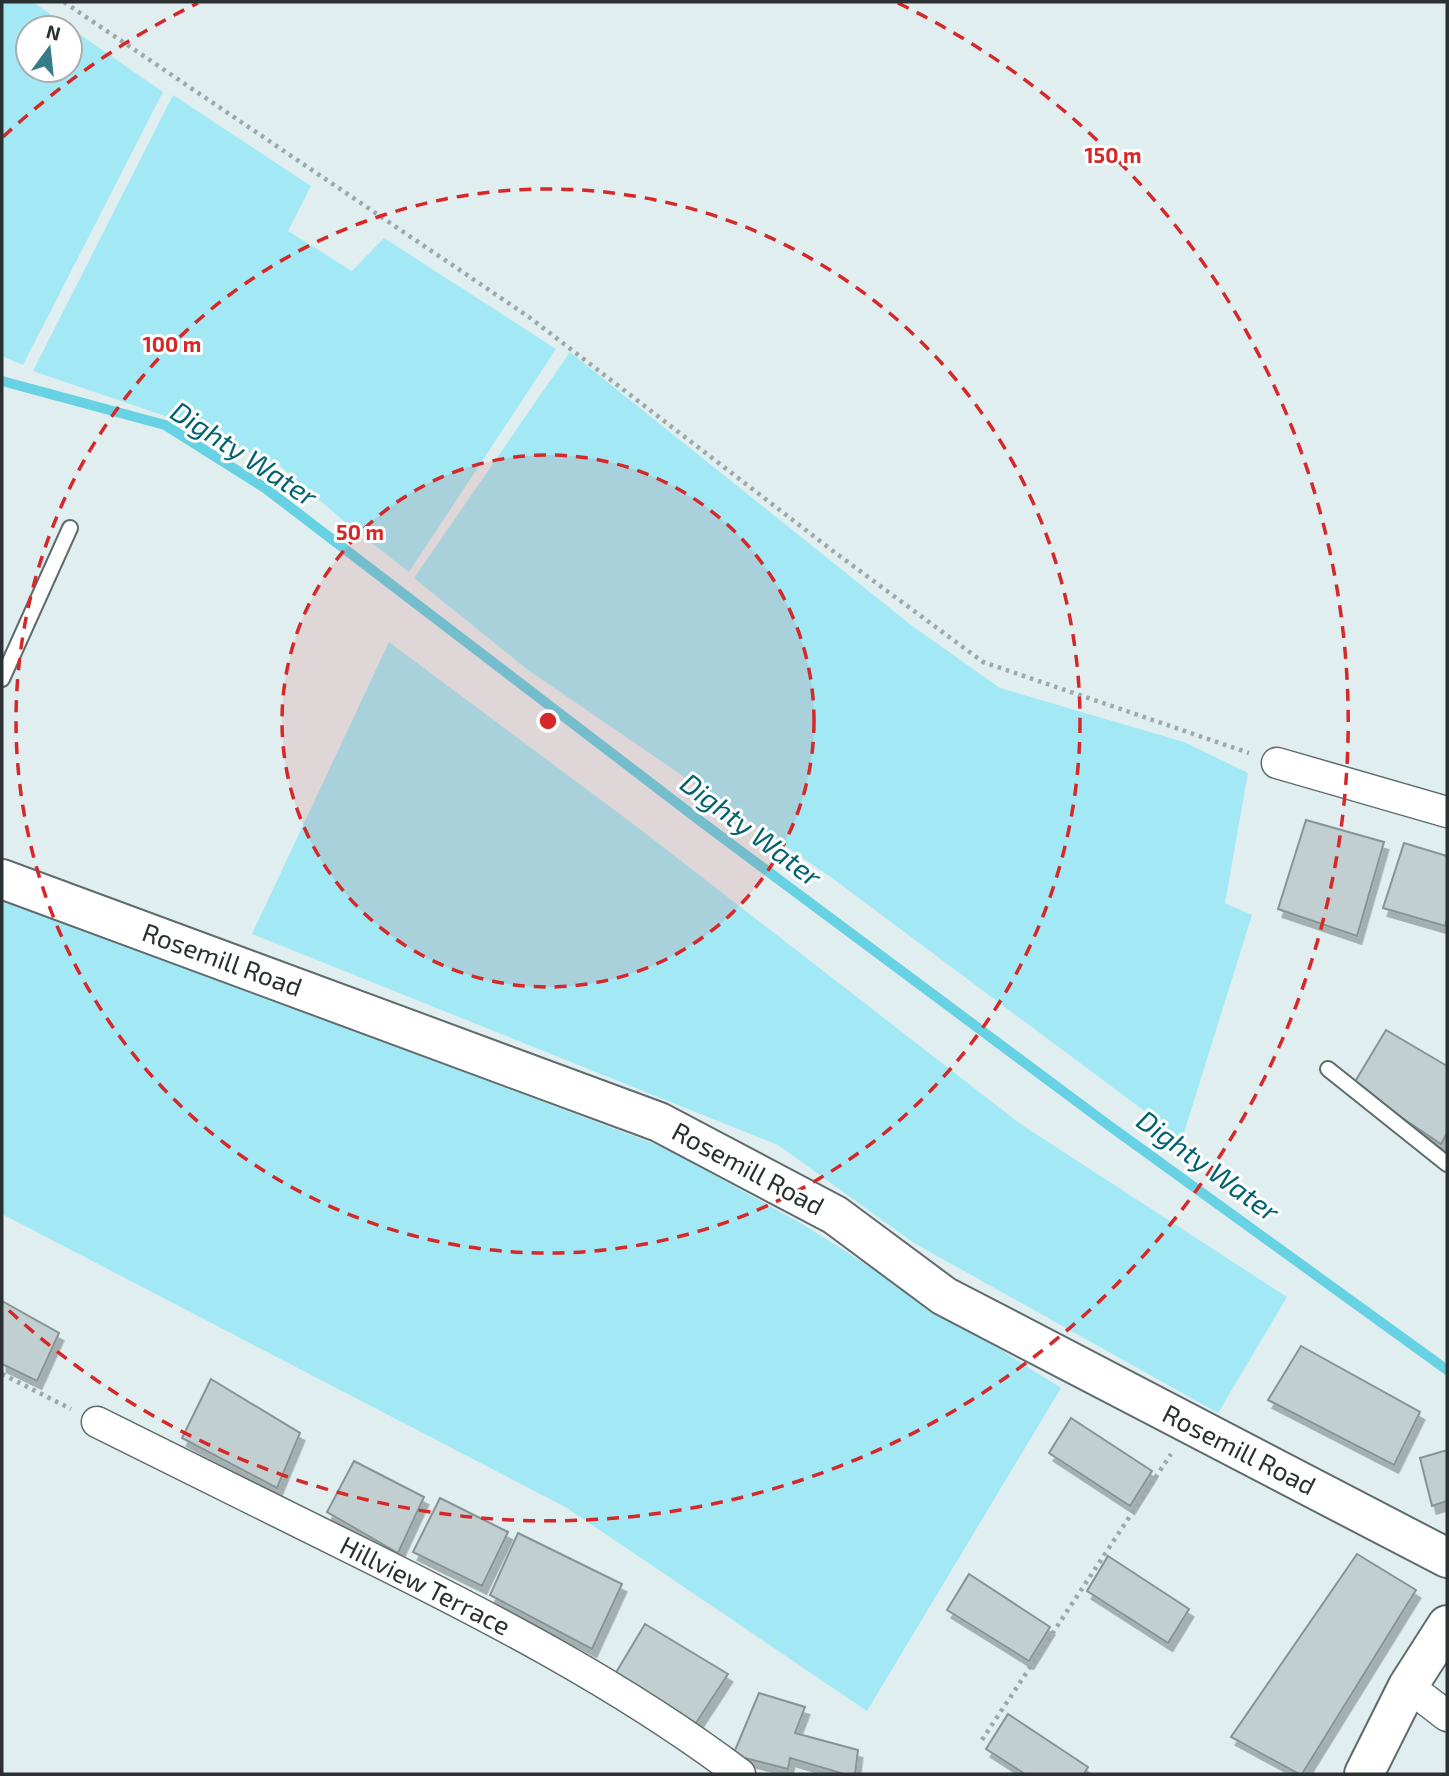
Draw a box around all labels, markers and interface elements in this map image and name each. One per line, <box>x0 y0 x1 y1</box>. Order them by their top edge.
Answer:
north arrow <box>14 14 84 84</box>
text: N <box>44 19 63 45</box>
text: 150 m <box>1085 142 1141 167</box>
text: 100 m <box>143 331 201 356</box>
water label: Dighty Water <box>165 393 325 514</box>
text: 50 m <box>336 519 384 544</box>
centre of rings <box>536 709 560 733</box>
water label: Dighty Water <box>674 765 830 894</box>
street label: Rosemill Road <box>138 915 307 1002</box>
water label: Dighty Water <box>1131 1102 1287 1229</box>
street label: Rosemill Road <box>667 1115 830 1221</box>
street label: Rosemill Road <box>1158 1397 1321 1501</box>
street label: Hillview Terrace <box>335 1528 516 1641</box>

